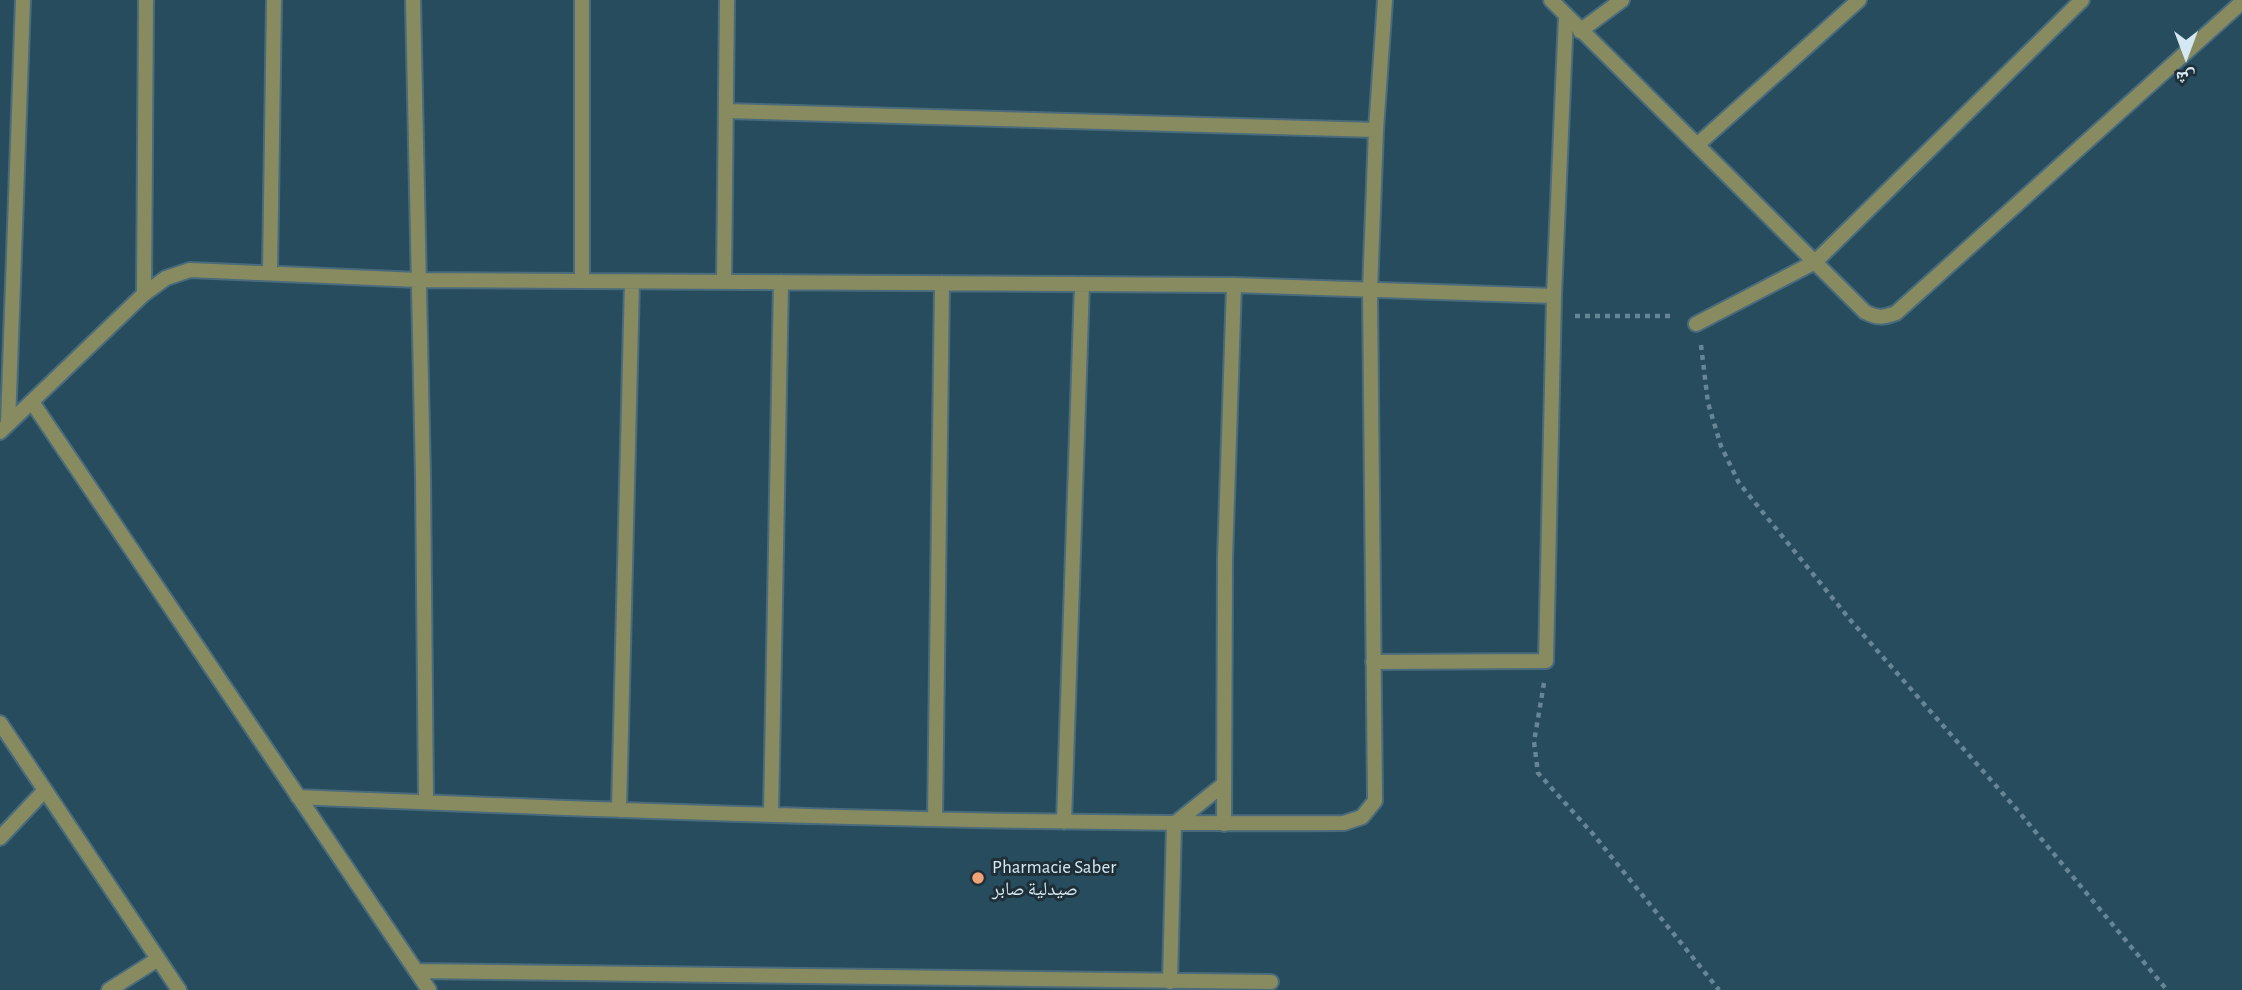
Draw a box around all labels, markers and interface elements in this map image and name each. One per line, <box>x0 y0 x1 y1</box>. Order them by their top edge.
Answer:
north arrow <box>2151 21 2221 91</box>
text: ش <box>2176 68 2196 87</box>
place label: Pharmacie Saber صيدلية صابر <box>992 856 1116 900</box>
marker: Pharmacie Saber صيدلية صابر <box>970 870 986 886</box>

